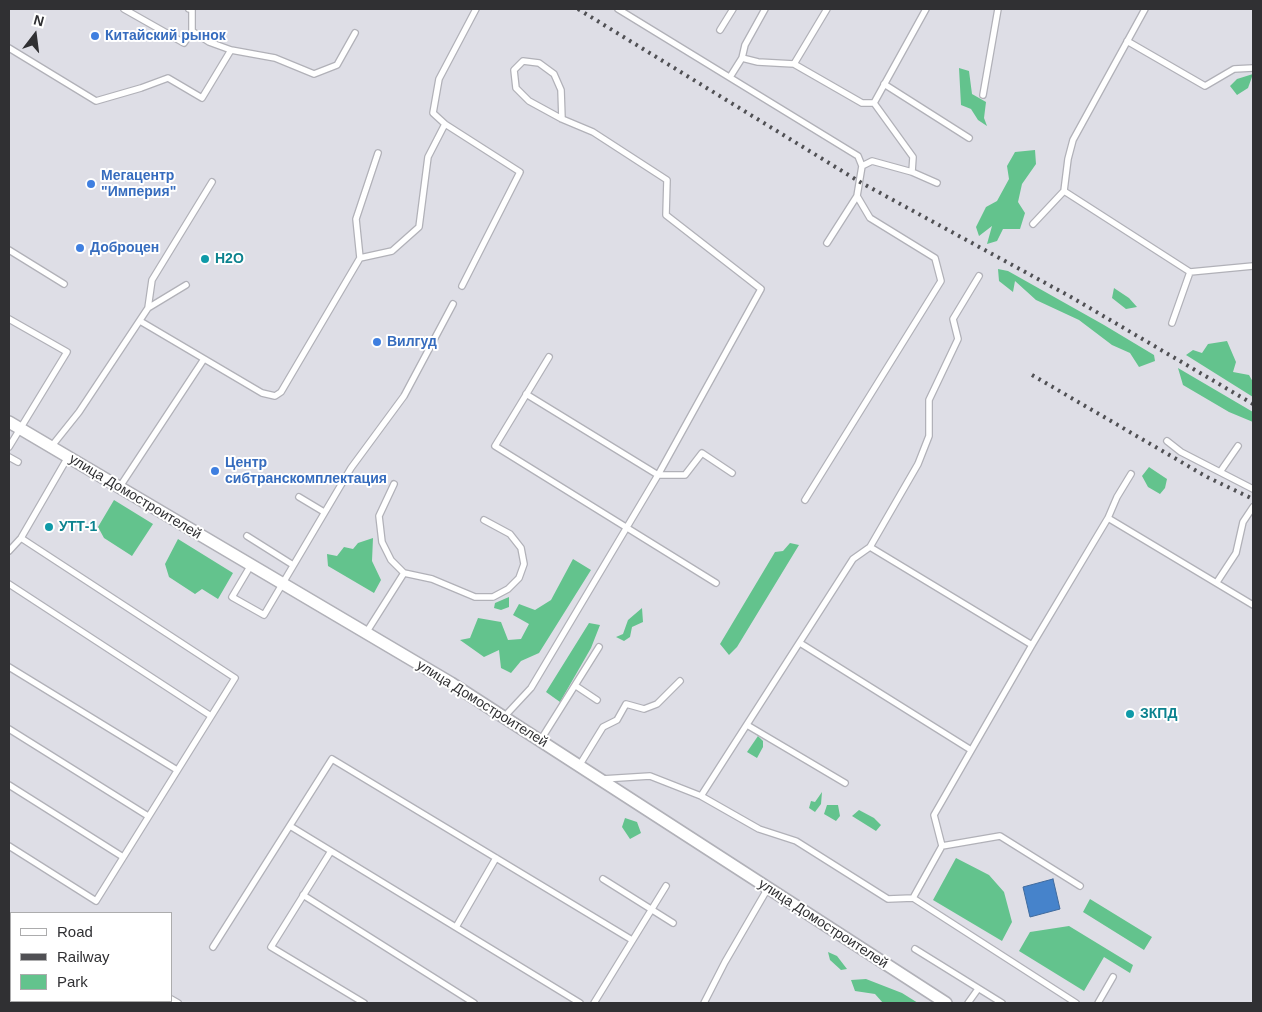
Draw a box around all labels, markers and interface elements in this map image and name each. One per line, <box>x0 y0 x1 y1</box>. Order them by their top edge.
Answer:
north arrow <box>10 10 60 60</box>
text: N <box>32 11 46 30</box>
place label: Китайский рынок <box>105 28 226 44</box>
marker: Китайский рынок <box>89 30 101 42</box>
place label: Мегацентр "Империя" <box>101 168 176 200</box>
marker: Мегацентр "Империя" <box>85 178 97 190</box>
place label: Доброцен <box>90 240 159 256</box>
marker: Доброцен <box>74 242 86 254</box>
place label: H2O <box>215 251 244 267</box>
marker: H2O <box>199 253 211 265</box>
place label: Вилгуд <box>387 334 437 350</box>
marker: Вилгуд <box>371 336 383 348</box>
street label: улица Домостроителей <box>66 451 204 543</box>
place label: Центр сибтранскомплектация <box>225 455 387 488</box>
marker: Центр сибтранскомплектация <box>209 465 221 477</box>
place label: УТТ-1 <box>59 519 97 535</box>
marker: УТТ-1 <box>43 521 55 533</box>
street label: улица Домостроителей <box>413 657 551 751</box>
place label: ЗКПД <box>1140 706 1177 722</box>
marker: ЗКПД <box>1124 708 1136 720</box>
street label: улица Домостроителей <box>755 876 891 972</box>
legend <box>10 912 172 1002</box>
text: Road <box>57 923 93 940</box>
text: Railway <box>57 948 110 965</box>
text: Park <box>57 973 88 990</box>

